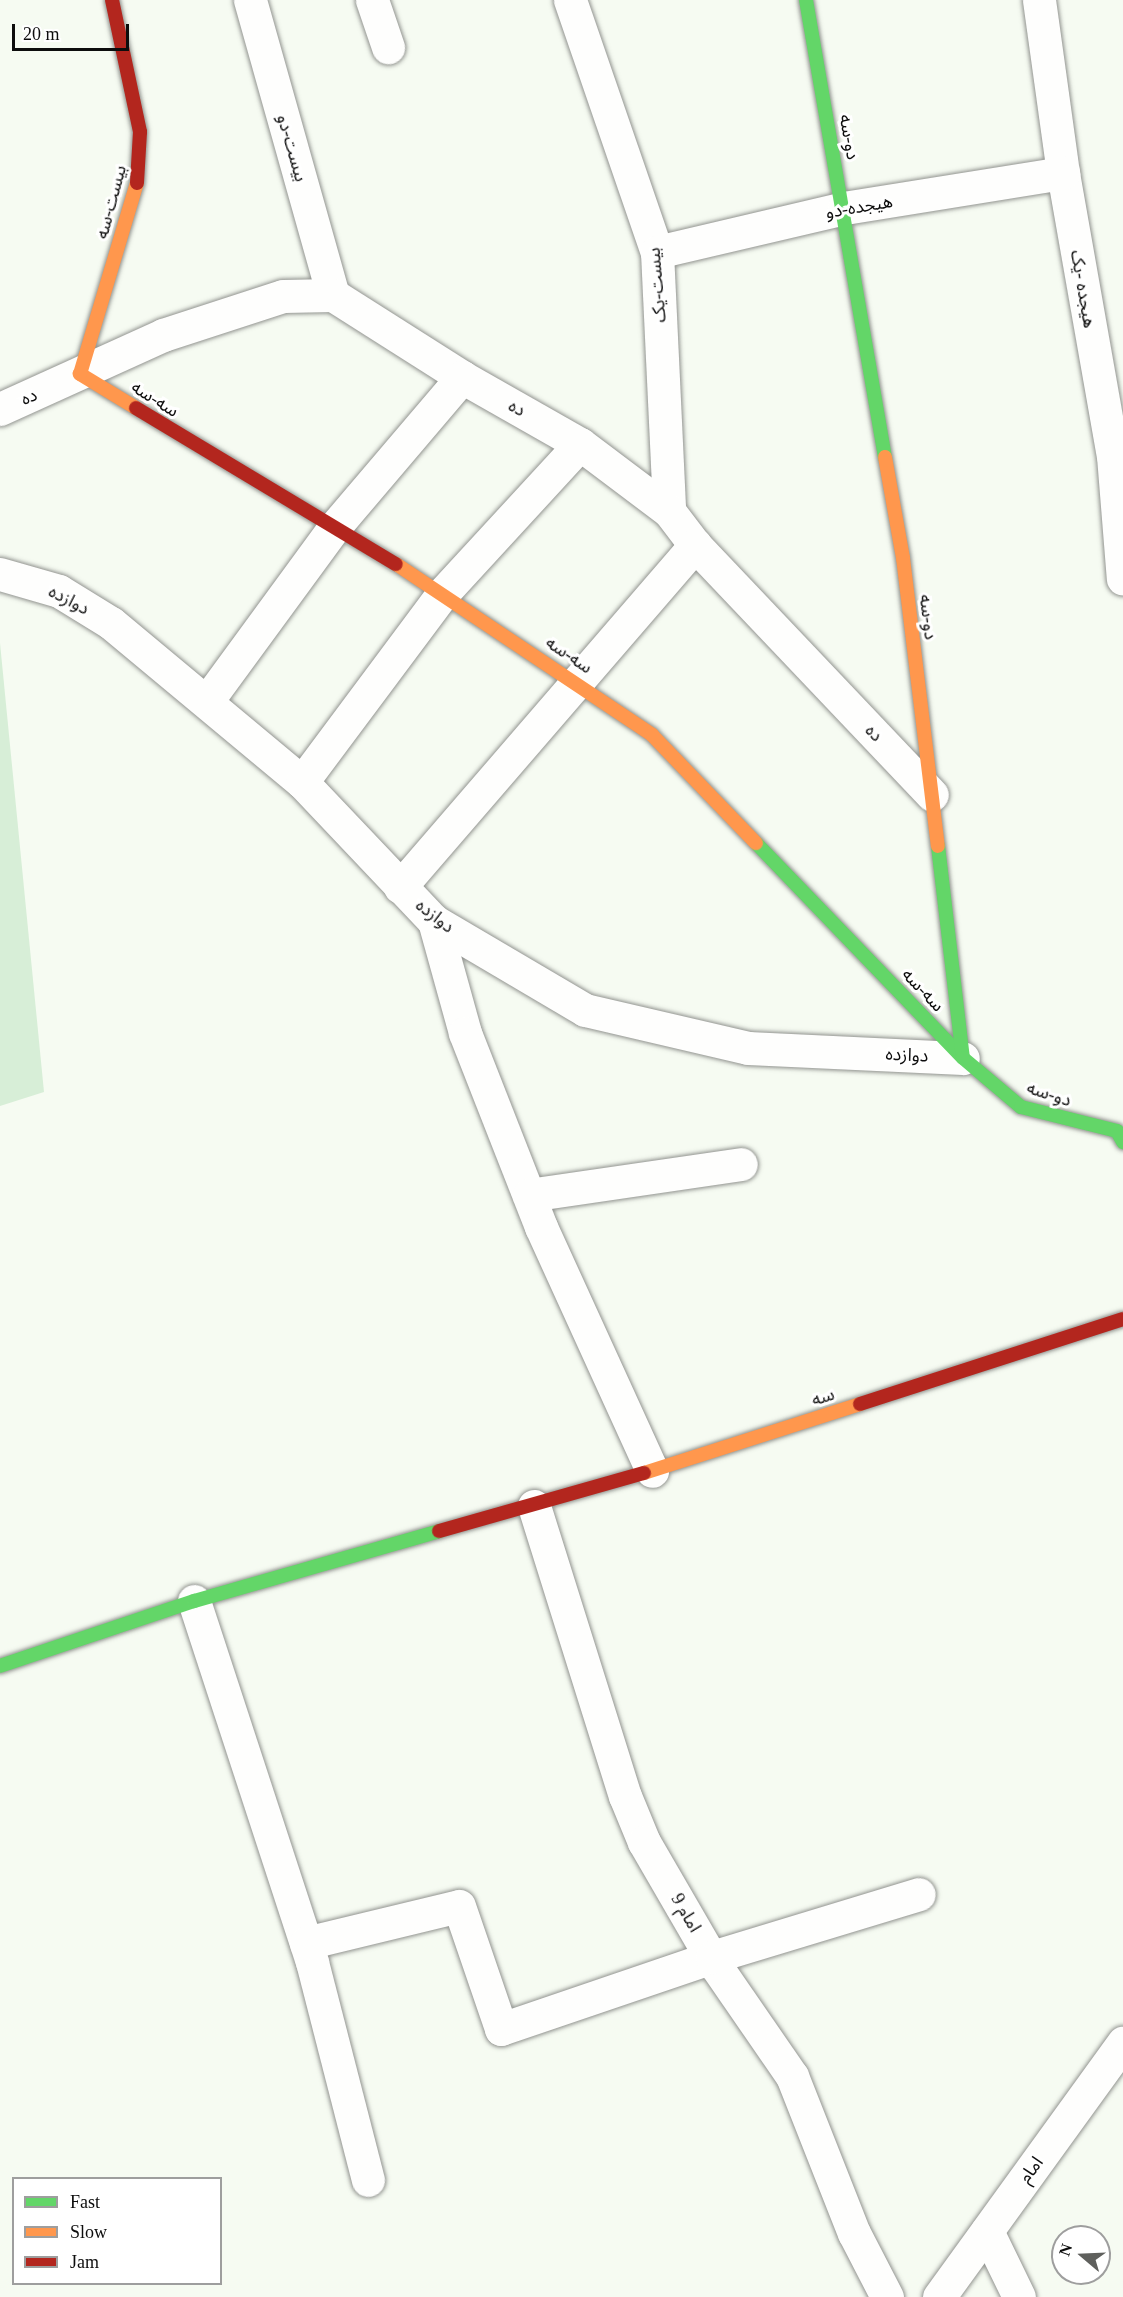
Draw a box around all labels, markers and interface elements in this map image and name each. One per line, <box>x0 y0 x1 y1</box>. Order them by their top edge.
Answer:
scale bar <box>15 12 132 50</box>
text: 20 m <box>23 24 60 44</box>
street label: بیست-دو <box>272 112 312 184</box>
street label: دو-سه <box>834 113 864 161</box>
street label: بیست-سه <box>91 163 131 241</box>
street label: هیجده-دو <box>824 190 894 224</box>
street label: بیست-یک <box>643 246 671 324</box>
street label: هیجده -یک <box>1066 248 1100 330</box>
street label: سه-سه <box>127 376 183 422</box>
street label: ده <box>17 384 41 410</box>
street label: ده <box>505 395 529 421</box>
street label: دوازده <box>45 580 93 620</box>
street label: دو-سه <box>915 593 941 641</box>
street label: سه-سه <box>542 632 596 678</box>
street label: ده <box>861 720 887 746</box>
street label: دوازده <box>411 894 459 938</box>
street label: سه-سه <box>897 964 949 1016</box>
street label: دوازده <box>885 1043 929 1067</box>
street label: دو-سه <box>1024 1077 1074 1111</box>
street label: سه <box>809 1383 837 1411</box>
street label: امام 9 <box>666 1890 706 1936</box>
street label: امام <box>1014 2152 1048 2188</box>
legend <box>12 2177 222 2285</box>
text: Fast <box>70 2192 100 2212</box>
text: Slow <box>70 2222 107 2242</box>
north arrow <box>1051 2225 1111 2285</box>
text: N <box>1055 2241 1075 2258</box>
text: Jam <box>70 2252 99 2272</box>

